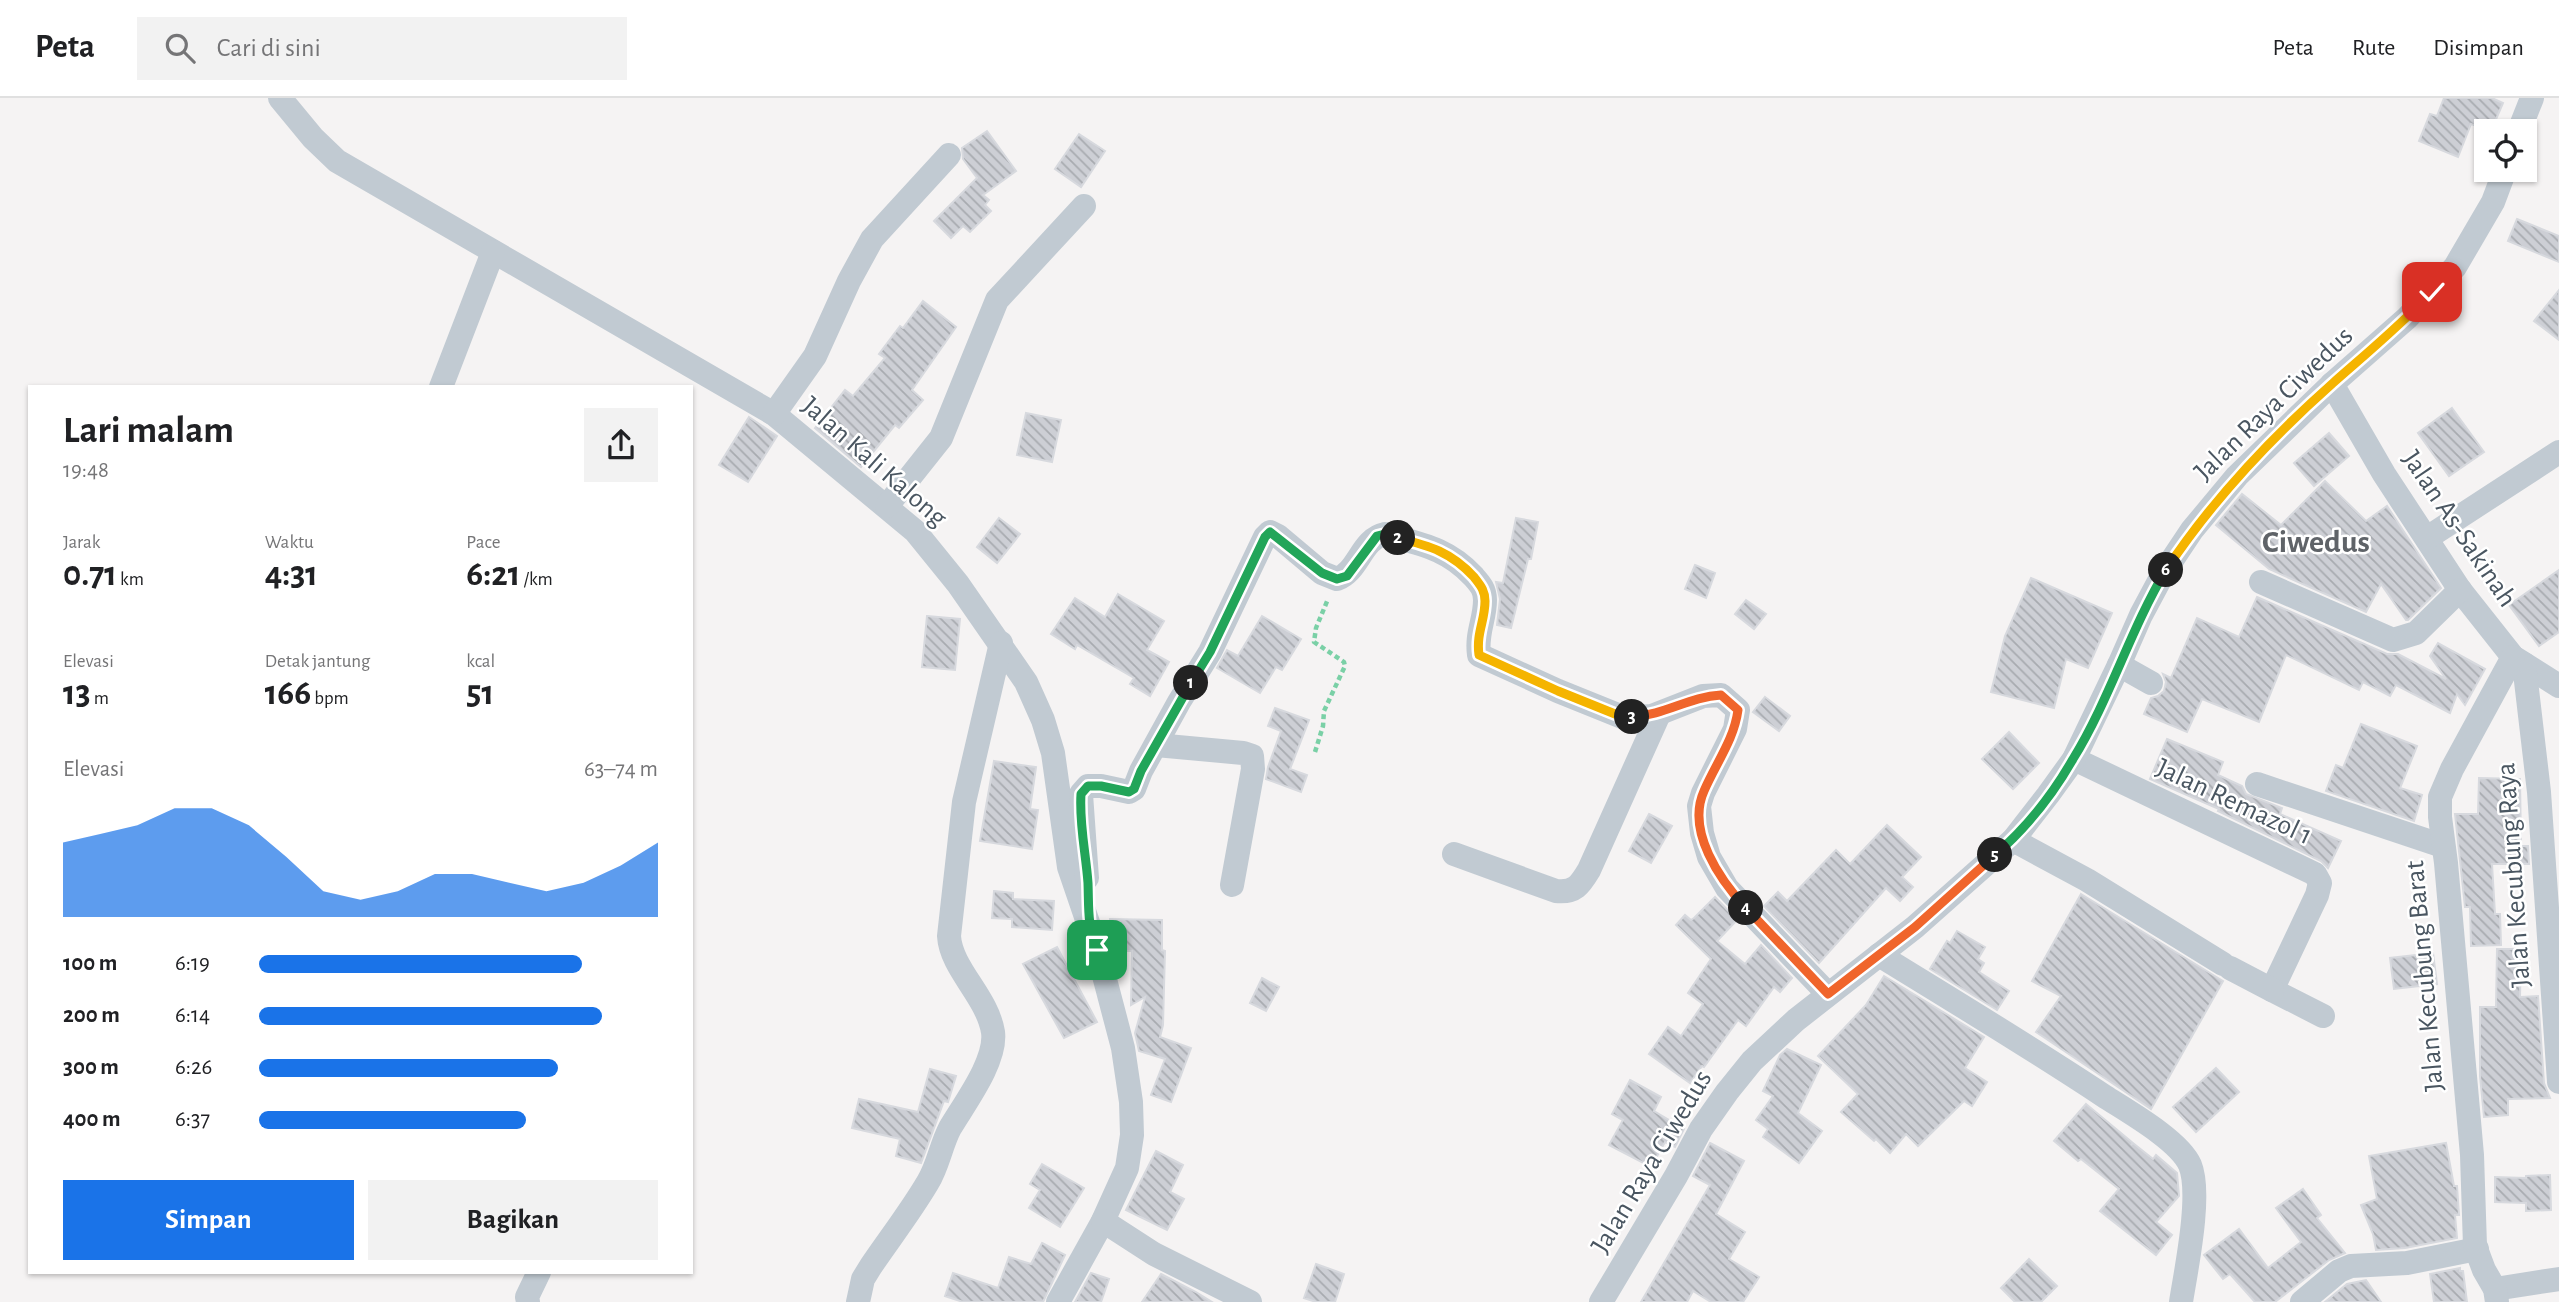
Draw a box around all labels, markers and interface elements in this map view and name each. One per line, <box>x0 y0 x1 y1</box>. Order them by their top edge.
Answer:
search box <box>137 17 627 80</box>
icon: search <box>161 29 199 67</box>
text: Peta <box>35 31 95 64</box>
text: Cari di sini <box>217 35 321 61</box>
text: Peta <box>2273 36 2314 60</box>
text: Rute <box>2352 36 2395 60</box>
text: Disimpan <box>2433 36 2524 60</box>
map controls <box>2474 119 2537 182</box>
button: locate <box>2474 119 2537 182</box>
pin <box>2402 262 2462 322</box>
icon: check <box>2413 273 2451 311</box>
street label: Jalan Raya Ciwedus <box>2189 322 2359 486</box>
street label: Jalan Kali Kalong <box>796 392 952 533</box>
button: share <box>584 408 658 482</box>
text: Lari malam <box>63 412 234 450</box>
street label: Jalan As-Sakinah <box>2397 446 2521 612</box>
text: 19:48 <box>63 459 109 482</box>
pin: 2 <box>1380 520 1416 556</box>
district label: Ciwedus <box>2262 526 2370 558</box>
text: 2 <box>1393 528 1402 547</box>
text: Jarak <box>63 533 101 552</box>
text: Waktu <box>265 533 314 552</box>
text: Pace <box>466 533 501 552</box>
pin: 6 <box>2148 552 2184 588</box>
text: 0.71 <box>63 557 117 592</box>
text: 4:31 <box>265 557 318 592</box>
text: 6:21 <box>466 557 520 592</box>
text: 6 <box>2161 560 2170 579</box>
text: km <box>117 570 144 589</box>
text: /km <box>520 570 553 589</box>
text: Elevasi <box>63 652 114 671</box>
text: Detak jantung <box>265 652 370 671</box>
text: kcal <box>466 652 495 671</box>
pin: 1 <box>1174 666 1208 700</box>
text: 1 <box>1187 673 1194 692</box>
text: 13 <box>63 676 91 711</box>
text: 166 <box>265 676 311 711</box>
text: 51 <box>466 676 494 711</box>
text: m <box>91 689 109 708</box>
text: bpm <box>311 689 349 708</box>
pin: 3 <box>1614 700 1650 734</box>
text: 3 <box>1627 707 1636 726</box>
street label: Jalan Remazol 1 <box>2152 754 2316 850</box>
text: Elevasi <box>63 758 124 781</box>
text: 63–74 m <box>584 758 658 781</box>
street label: Jalan Kecubung Raya <box>2492 762 2536 988</box>
pin: 5 <box>1978 838 2012 872</box>
text: 5 <box>1990 845 1999 864</box>
street label: Jalan Kecubung Barat <box>2401 859 2449 1093</box>
pin: 4 <box>1728 890 1764 926</box>
text: 4 <box>1741 898 1750 917</box>
pin <box>1067 920 1127 980</box>
icon: arrive <box>1078 931 1116 969</box>
text: 100 m <box>63 952 117 975</box>
text: 6:19 <box>175 952 210 975</box>
text: 200 m <box>63 1004 120 1027</box>
text: 6:14 <box>175 1004 210 1027</box>
text: 300 m <box>63 1056 119 1079</box>
text: 6:26 <box>175 1056 212 1079</box>
street label: Jalan Raya Ciwedus <box>1586 1066 1718 1258</box>
text: 400 m <box>63 1108 121 1131</box>
text: 6:37 <box>175 1108 210 1131</box>
button: Simpan <box>63 1180 354 1260</box>
button: Bagikan <box>368 1180 658 1260</box>

